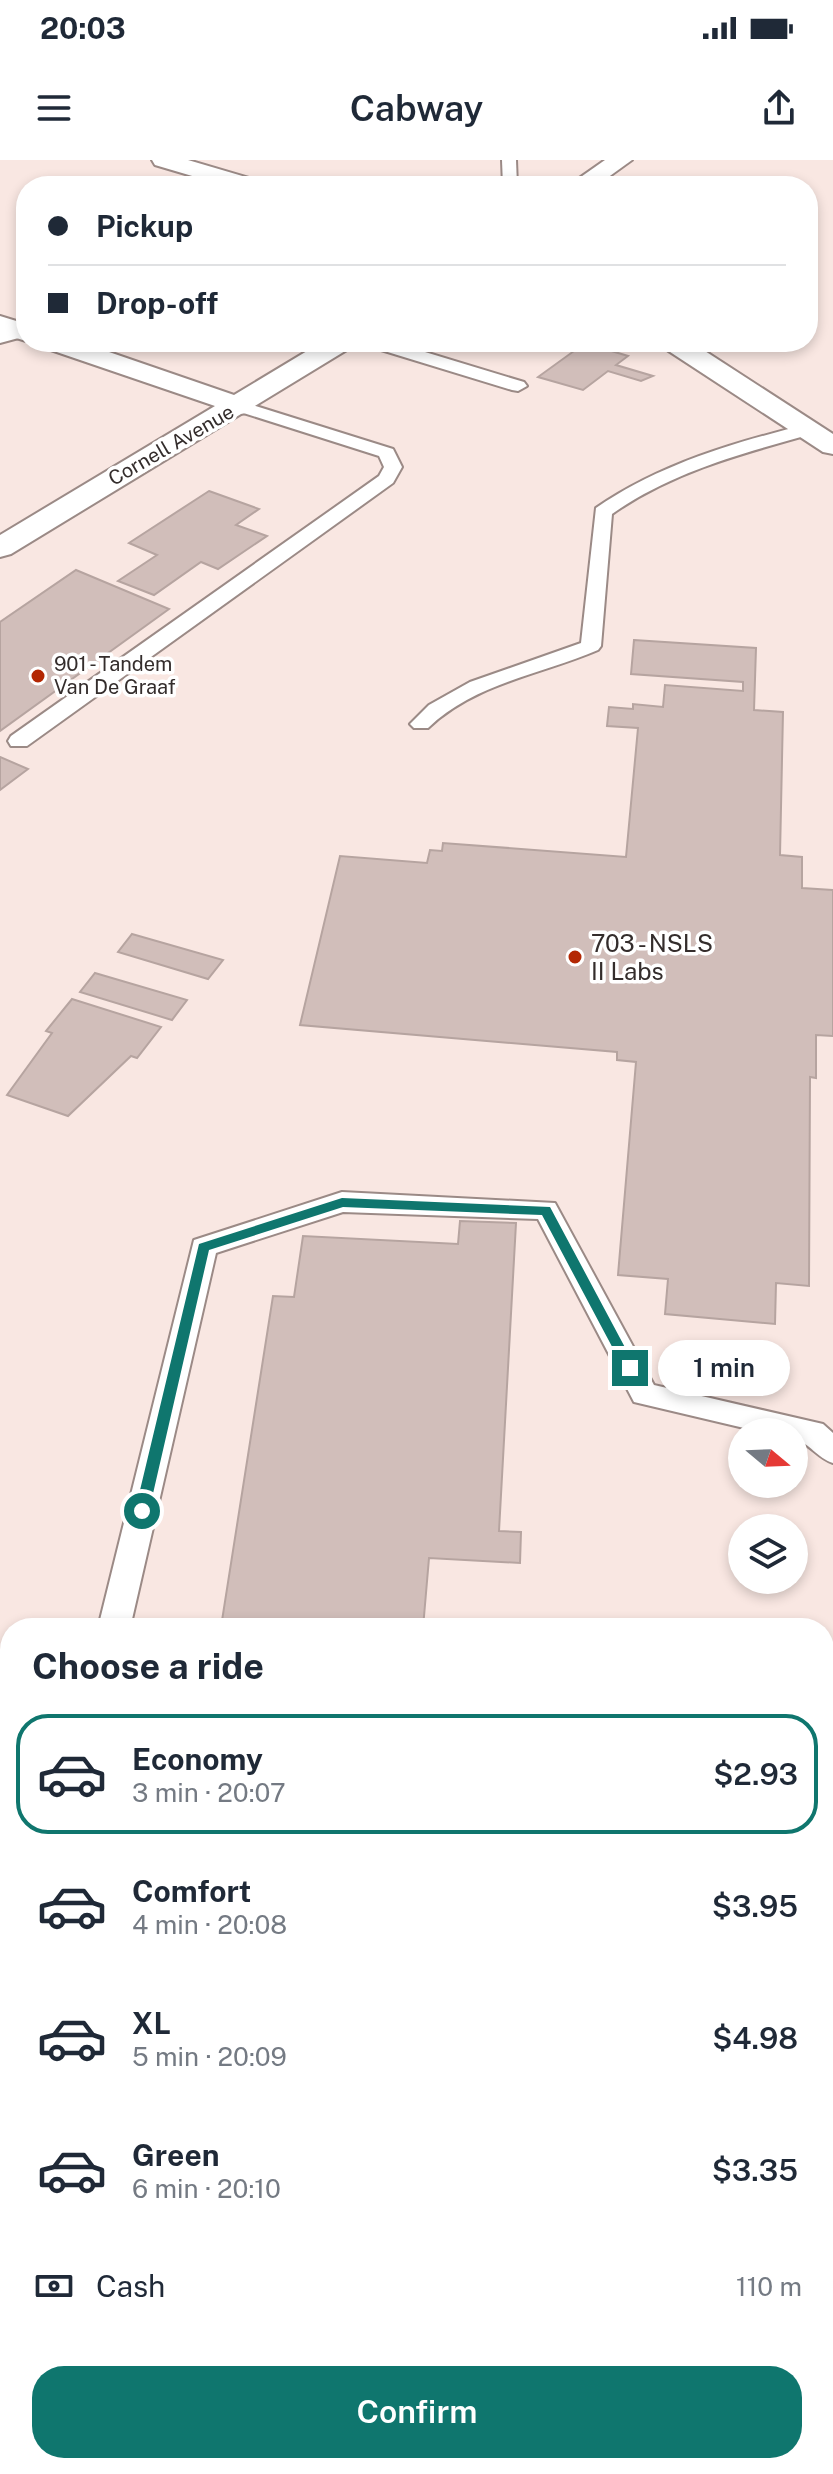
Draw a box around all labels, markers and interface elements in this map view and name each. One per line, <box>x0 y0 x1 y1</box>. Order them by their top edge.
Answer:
text: 20:03 <box>40 10 126 46</box>
icon: menu <box>32 86 76 130</box>
icon: share <box>757 86 801 130</box>
text: Cabway <box>350 87 483 129</box>
text: Pickup <box>96 208 193 244</box>
text: Drop-off <box>96 285 218 321</box>
street label: Cornell Avenue <box>104 399 238 491</box>
place label: 901 - Tandem Van De Graaf <box>54 652 176 699</box>
marker: 901 - Tandem Van De Graaf <box>29 667 47 685</box>
place label: 703 - NSLS II Labs <box>591 929 713 985</box>
marker: 703 - NSLS II Labs <box>566 948 584 966</box>
callout: 1 min <box>658 1340 790 1396</box>
route end <box>612 1350 648 1386</box>
text: 1 min <box>693 1352 755 1383</box>
north arrow <box>728 1418 808 1498</box>
map controls <box>728 1418 808 1594</box>
route start <box>124 1493 160 1529</box>
button: layers <box>728 1514 808 1594</box>
text: Choose a ride <box>32 1645 264 1687</box>
icon: car <box>36 1738 108 1810</box>
text: Economy <box>132 1741 263 1777</box>
text: $2.93 <box>713 1756 798 1792</box>
text: 3 min · 20:07 <box>132 1777 286 1808</box>
icon: car <box>36 1870 108 1942</box>
text: Comfort <box>132 1873 251 1909</box>
text: $3.95 <box>712 1888 798 1924</box>
text: 4 min · 20:08 <box>132 1909 287 1940</box>
icon: car <box>36 2002 108 2074</box>
text: XL <box>132 2005 171 2041</box>
text: $4.98 <box>712 2020 798 2056</box>
text: 5 min · 20:09 <box>132 2041 287 2072</box>
icon: car <box>36 2134 108 2206</box>
text: Green <box>132 2137 219 2173</box>
text: $3.35 <box>712 2152 798 2188</box>
text: 6 min · 20:10 <box>132 2173 281 2204</box>
icon: cash <box>32 2264 76 2308</box>
text: Cash <box>96 2268 165 2304</box>
text: 110 m <box>736 2271 802 2302</box>
button: Confirm <box>32 2366 802 2458</box>

